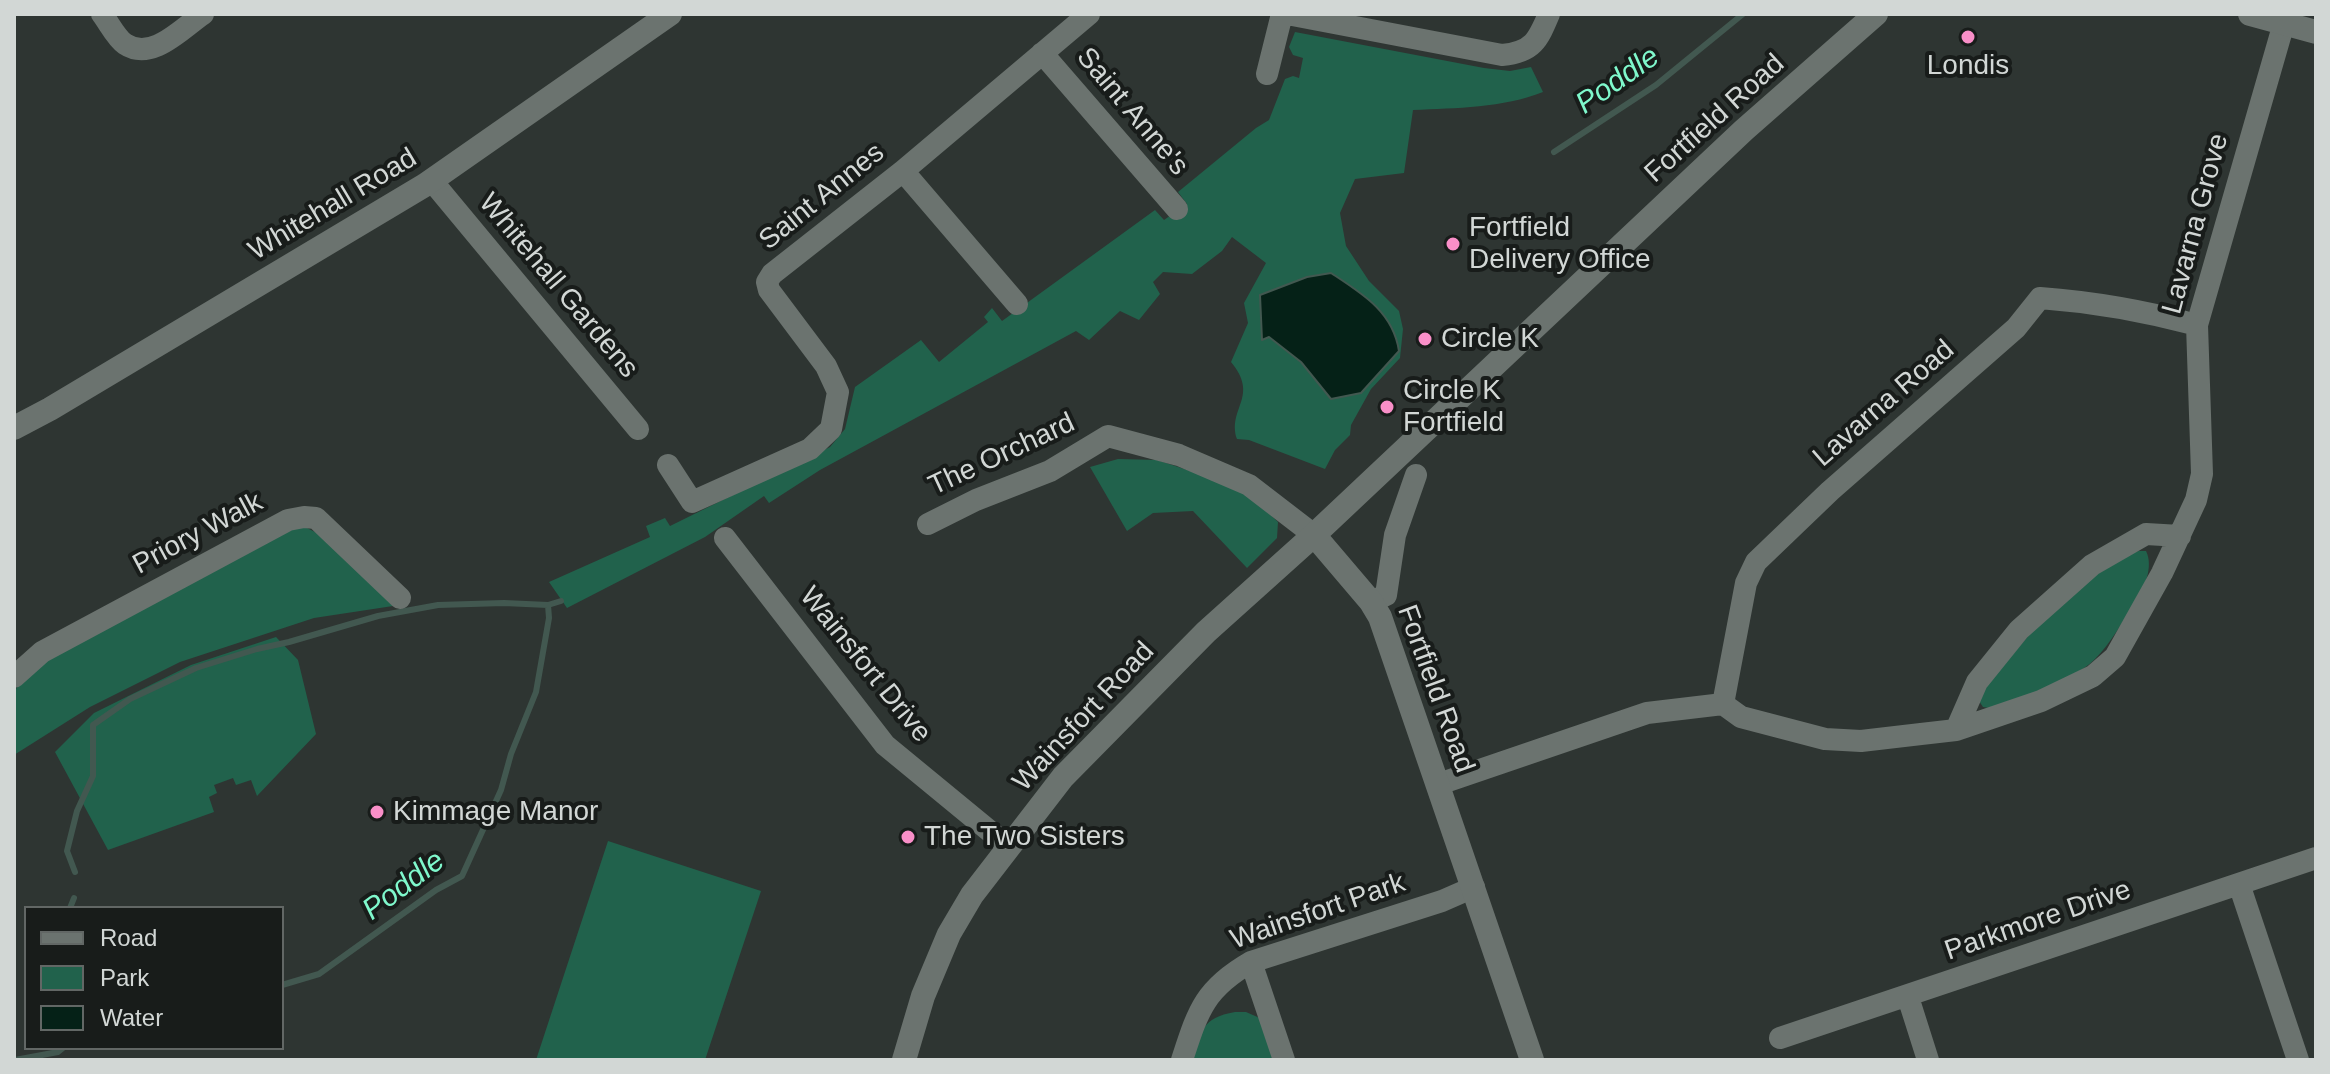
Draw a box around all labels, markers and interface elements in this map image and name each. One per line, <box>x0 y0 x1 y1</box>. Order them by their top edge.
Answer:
marker: Londis <box>1959 28 1977 46</box>
water label: Poddle <box>1569 39 1667 123</box>
street label: Saint Anne's <box>1069 41 1195 183</box>
street label: Fortfield Road <box>1638 48 1792 190</box>
place label: Londis <box>1927 49 2009 83</box>
street label: Lavarna Grove <box>2156 130 2236 318</box>
street label: Saint Annes <box>753 136 891 258</box>
street label: Whitehall Road <box>243 142 423 268</box>
street label: Whitehall Gardens <box>471 187 645 385</box>
place label: Fortfield Delivery Office <box>1469 211 1651 277</box>
marker: Fortfield Delivery Office <box>1444 235 1462 253</box>
place label: Circle K <box>1441 322 1539 356</box>
marker: Circle K <box>1416 330 1434 348</box>
street label: Lavarna Road <box>1807 334 1961 474</box>
place label: Circle K Fortfield <box>1403 374 1504 440</box>
marker: Circle K Fortfield <box>1378 398 1396 416</box>
street label: The Orchard <box>924 407 1080 503</box>
street label: Priory Walk <box>127 486 269 582</box>
street label: Wainsfort Drive <box>792 580 938 750</box>
street label: Fortfield Road <box>1389 601 1481 777</box>
street label: Wainsfort Road <box>1006 635 1162 799</box>
place label: Kimmage Manor <box>393 795 598 829</box>
marker: Kimmage Manor <box>368 803 386 821</box>
place label: The Two Sisters <box>924 820 1125 854</box>
marker: The Two Sisters <box>899 828 917 846</box>
water label: Poddle <box>356 844 452 928</box>
street label: Wainsfort Park <box>1226 866 1410 958</box>
street label: Parkmore Drive <box>1941 873 2135 969</box>
legend <box>24 906 284 1050</box>
text: Road <box>100 924 157 951</box>
text: Park <box>100 964 149 991</box>
text: Water <box>100 1004 163 1031</box>

